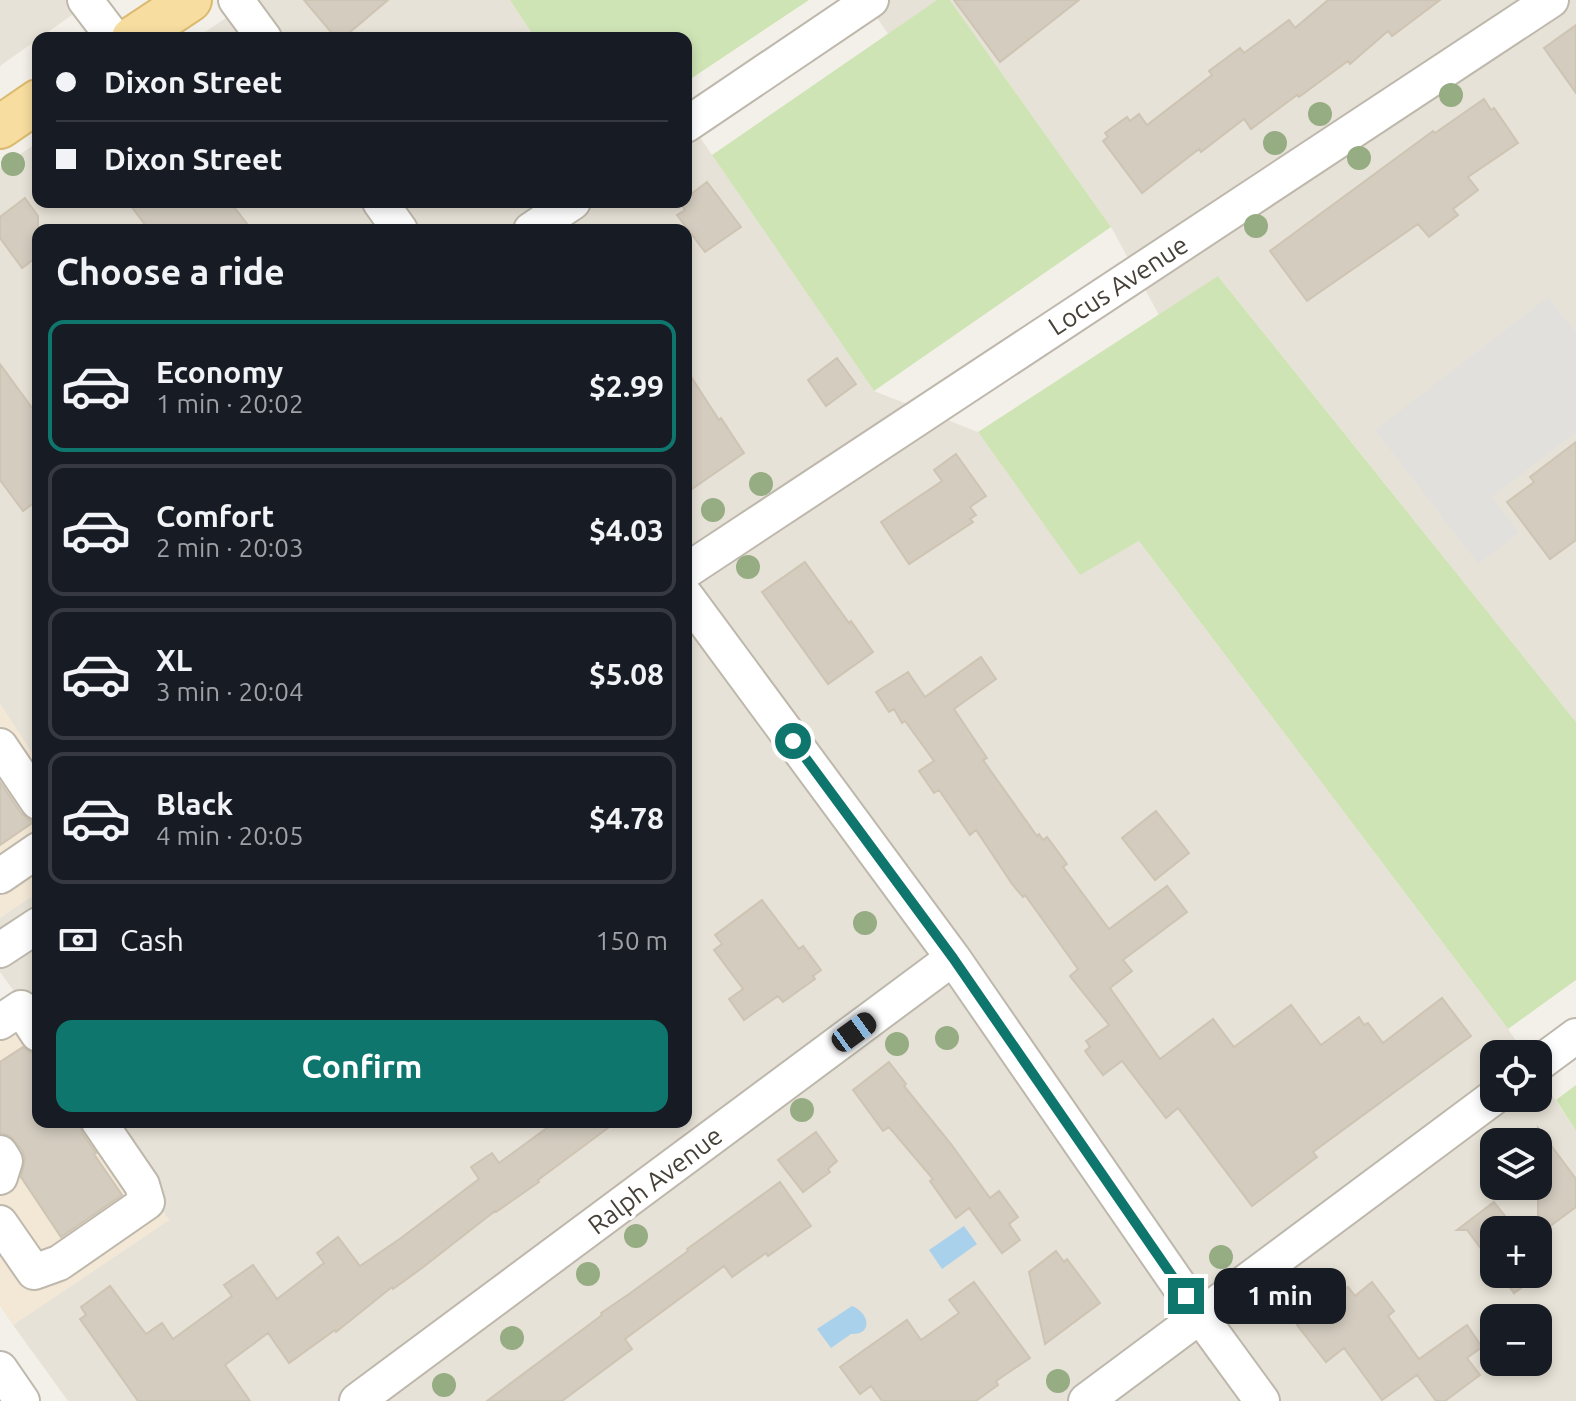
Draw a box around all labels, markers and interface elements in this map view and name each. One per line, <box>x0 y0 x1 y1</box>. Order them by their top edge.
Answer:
text: Dixon Street <box>104 65 282 99</box>
text: Dixon Street <box>104 142 282 176</box>
street label: Locus Avenue <box>1043 229 1193 341</box>
text: Choose a ride <box>56 251 285 292</box>
icon: car <box>60 350 132 422</box>
text: Economy <box>156 355 283 389</box>
text: $2.99 <box>589 369 664 403</box>
text: 1 min · 20:02 <box>156 389 304 418</box>
icon: car <box>60 494 132 566</box>
text: Comfort <box>156 499 274 533</box>
text: $4.03 <box>589 513 664 547</box>
text: 2 min · 20:03 <box>156 533 304 562</box>
icon: car <box>60 638 132 710</box>
text: XL <box>156 643 192 677</box>
text: $5.08 <box>589 657 664 691</box>
text: 3 min · 20:04 <box>156 677 304 706</box>
route start <box>775 723 811 759</box>
icon: car <box>60 782 132 854</box>
text: Black <box>156 787 233 821</box>
text: $4.78 <box>589 801 664 835</box>
text: 4 min · 20:05 <box>156 821 304 850</box>
icon: cash <box>56 918 100 962</box>
text: Cash <box>120 923 184 957</box>
text: 150 m <box>596 926 668 955</box>
car <box>828 1008 880 1056</box>
button: Confirm <box>56 1020 668 1112</box>
map controls <box>1480 1040 1552 1376</box>
button: locate <box>1480 1040 1552 1112</box>
street label: Ralph Avenue <box>582 1120 728 1240</box>
button: layers <box>1480 1128 1552 1200</box>
button: + <box>1480 1216 1552 1288</box>
callout: 1 min <box>1214 1268 1346 1324</box>
route end <box>1168 1278 1204 1314</box>
text: 1 min <box>1247 1281 1313 1310</box>
button: − <box>1480 1304 1552 1376</box>

